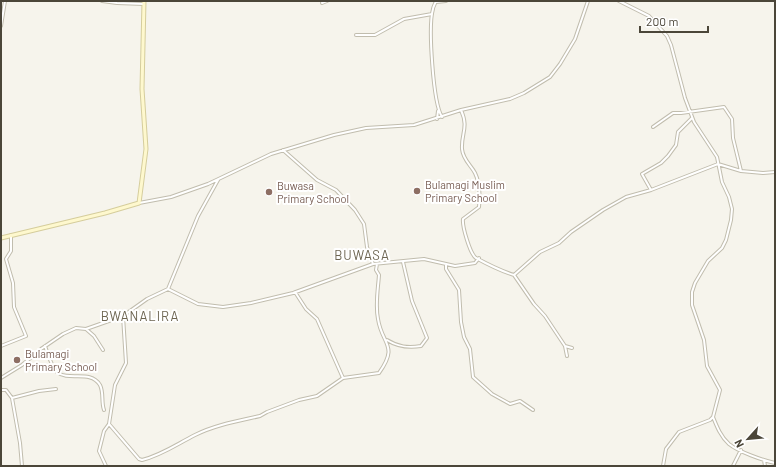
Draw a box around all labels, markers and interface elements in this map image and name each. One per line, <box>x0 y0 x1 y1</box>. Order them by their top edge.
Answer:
scale bar <box>640 8 708 34</box>
text: 200 m <box>646 14 678 28</box>
place label: Bulamagi Muslim Primary School <box>425 178 505 204</box>
place label: Buwasa Primary School <box>277 179 349 205</box>
marker: Bulamagi Muslim Primary School <box>412 186 422 196</box>
marker: Buwasa Primary School <box>264 187 274 197</box>
district label: BUWASA <box>334 247 390 263</box>
district label: BWANALIRA <box>101 308 179 324</box>
place label: Bulamagi Primary School <box>25 347 97 373</box>
marker: Bulamagi Primary School <box>12 355 22 365</box>
north arrow <box>728 419 768 459</box>
text: N <box>731 438 746 450</box>

